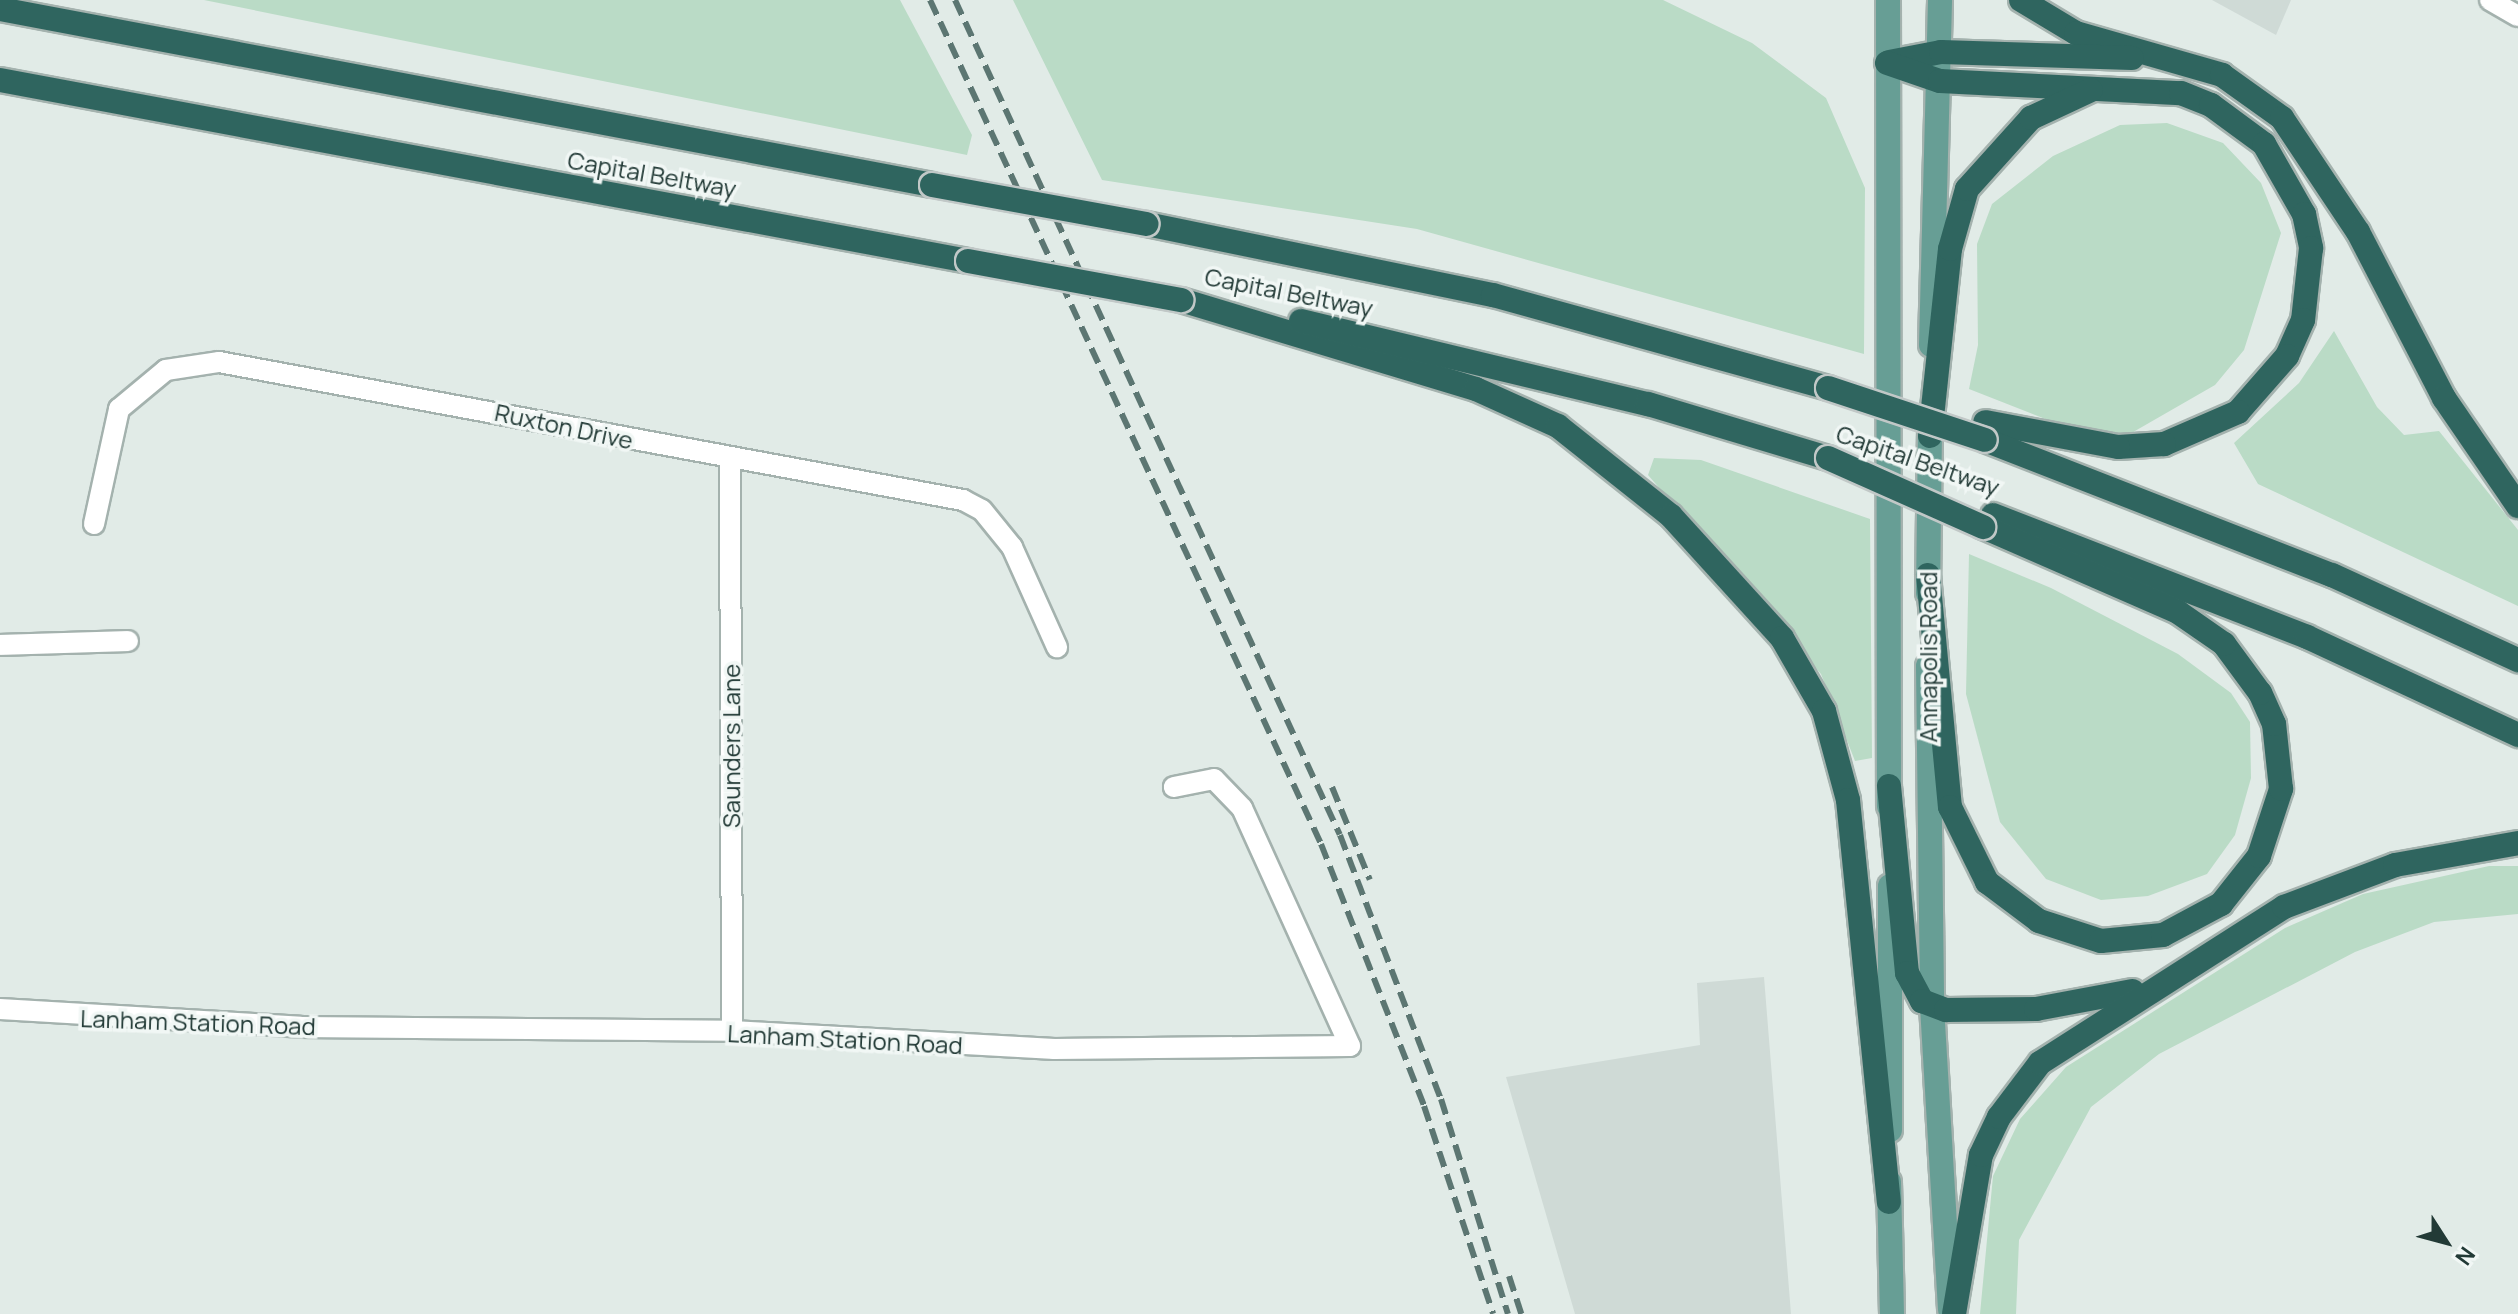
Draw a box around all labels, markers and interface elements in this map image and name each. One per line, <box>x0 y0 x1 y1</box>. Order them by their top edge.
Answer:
street label: Capital Beltway <box>565 145 739 203</box>
street label: Capital Beltway <box>1203 262 1375 322</box>
street label: Ruxton Drive <box>492 397 636 455</box>
street label: Capital Beltway <box>1833 419 2003 501</box>
street label: Annapolis Road <box>1914 572 1942 742</box>
street label: Saunders Lane <box>717 664 745 828</box>
street label: Lanham Station Road <box>80 1003 316 1041</box>
street label: Lanham Station Road <box>727 1018 963 1060</box>
north arrow <box>2406 1202 2486 1282</box>
text: N <box>2449 1241 2482 1271</box>

